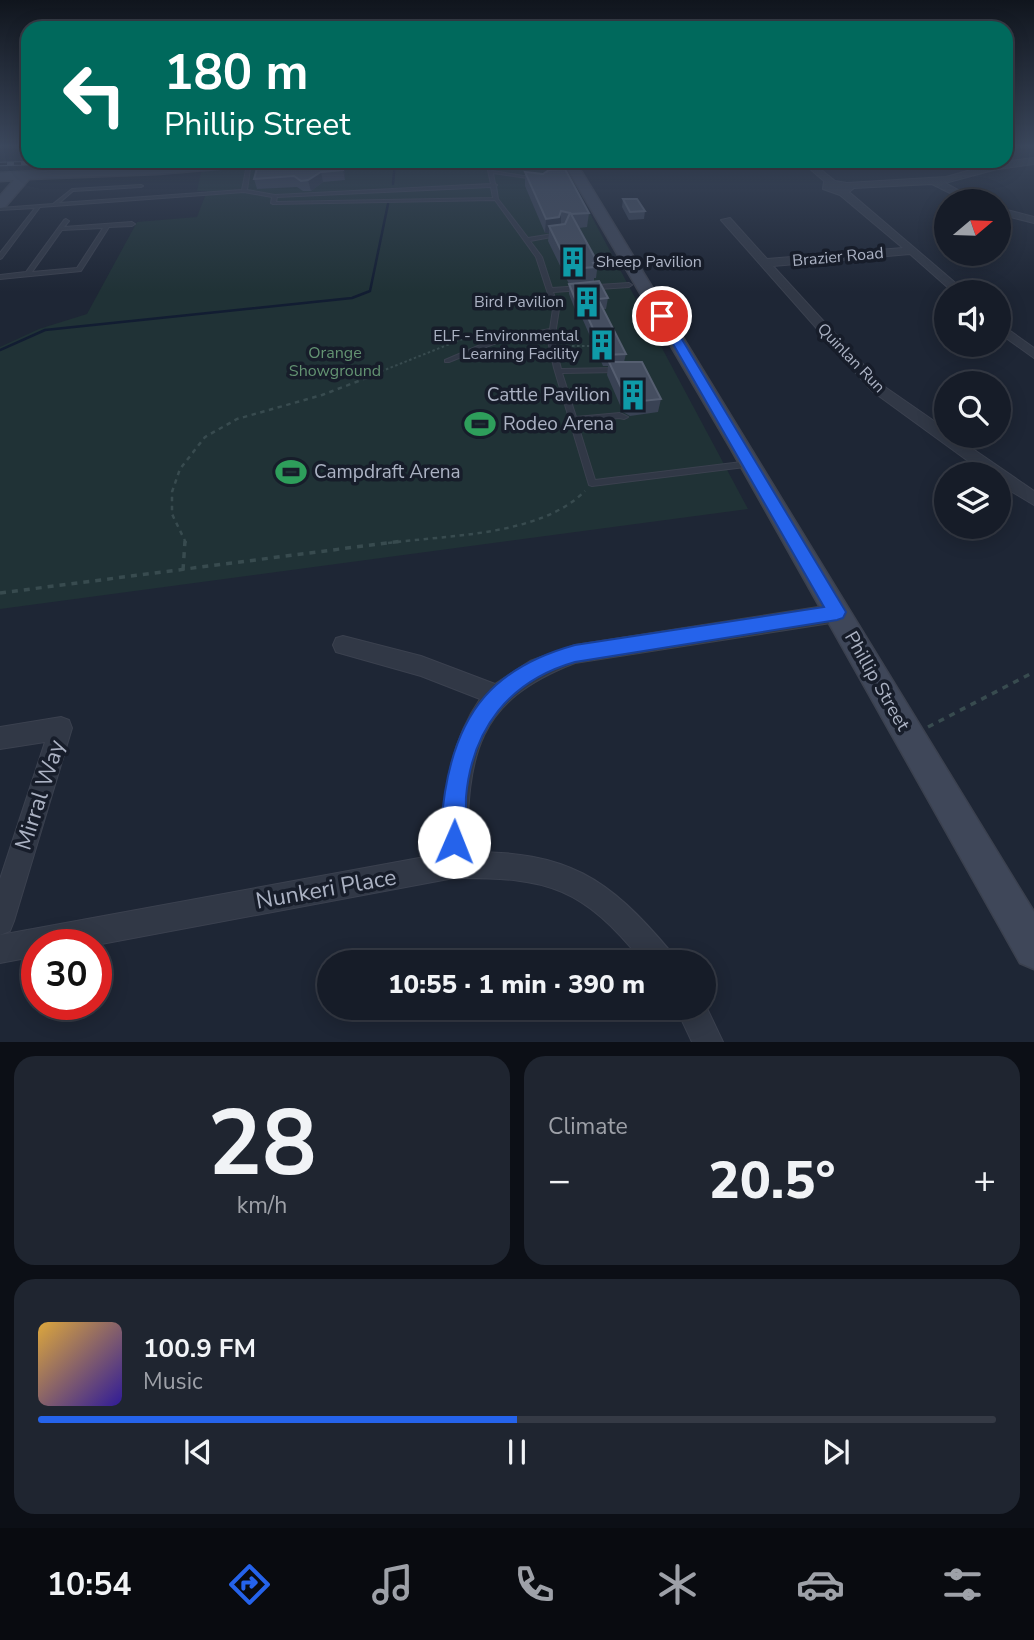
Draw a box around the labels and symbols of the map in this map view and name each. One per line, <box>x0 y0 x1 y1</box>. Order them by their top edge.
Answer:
north arrow <box>934 189 1012 266</box>
street label: Brazier Road <box>791 242 885 272</box>
building icon: Sheep Pavilion <box>556 245 590 279</box>
place label: Sheep Pavilion <box>596 251 702 273</box>
building icon: Bird Pavilion <box>570 285 604 319</box>
pin <box>632 286 692 346</box>
place label: Bird Pavilion <box>474 291 564 313</box>
street label: Quinlan Run <box>812 318 890 398</box>
place label: ELF - Environmental Learning Facility <box>433 325 580 365</box>
building icon: ELF - Environmental Learning Facility <box>585 328 619 362</box>
park label: Orange Showground <box>289 342 381 382</box>
building icon: Cattle Pavilion <box>616 378 650 412</box>
place label: Cattle Pavilion <box>487 382 610 408</box>
sports icon: Rodeo Arena <box>463 407 497 441</box>
place label: Rodeo Arena <box>503 411 614 437</box>
sports icon: Campdraft Arena <box>274 455 308 489</box>
place label: Campdraft Arena <box>314 459 461 485</box>
street label: Phillip Street <box>838 627 916 736</box>
street label: Mirral Way <box>8 736 72 854</box>
position arrow <box>417 805 491 879</box>
street label: Nunkeri Place <box>253 861 399 917</box>
speed limit sign: 30 <box>21 929 112 1020</box>

